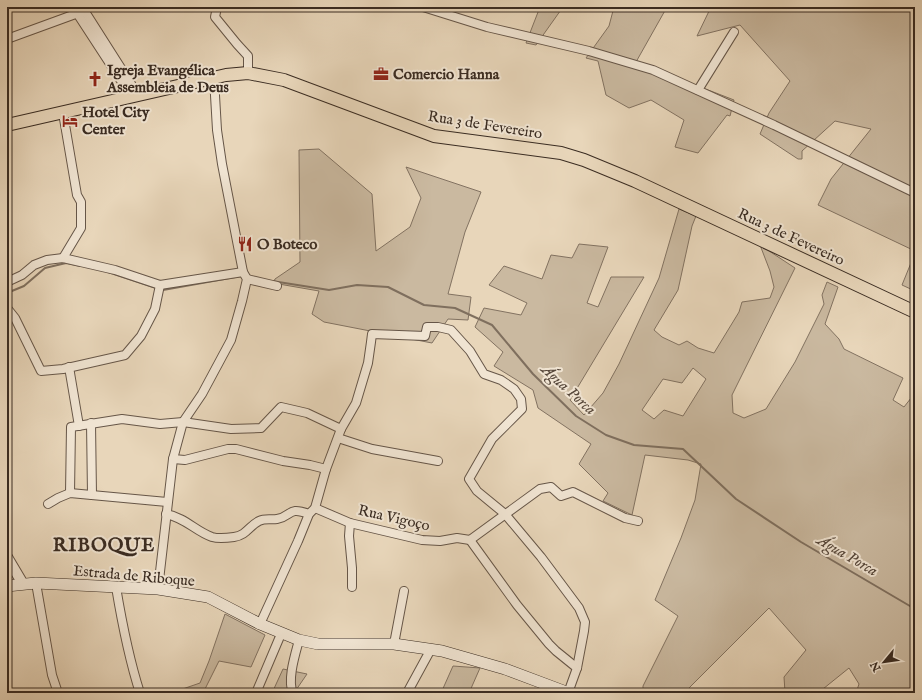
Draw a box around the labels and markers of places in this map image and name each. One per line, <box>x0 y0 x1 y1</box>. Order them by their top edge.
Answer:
place label: Igreja Evangélica Assembleia de Deus <box>106 61 230 97</box>
office icon: Comercio Hanna <box>372 65 390 83</box>
place label: Comercio Hanna <box>393 65 500 84</box>
church icon: Igreja Evangélica Assembleia de Deus <box>86 70 104 88</box>
place label: Hotel City Center <box>82 103 150 139</box>
hotel icon: Hotel City Center <box>61 112 79 130</box>
restaurant icon: O Boteco <box>236 235 254 253</box>
place label: O Boteco <box>257 235 317 254</box>

